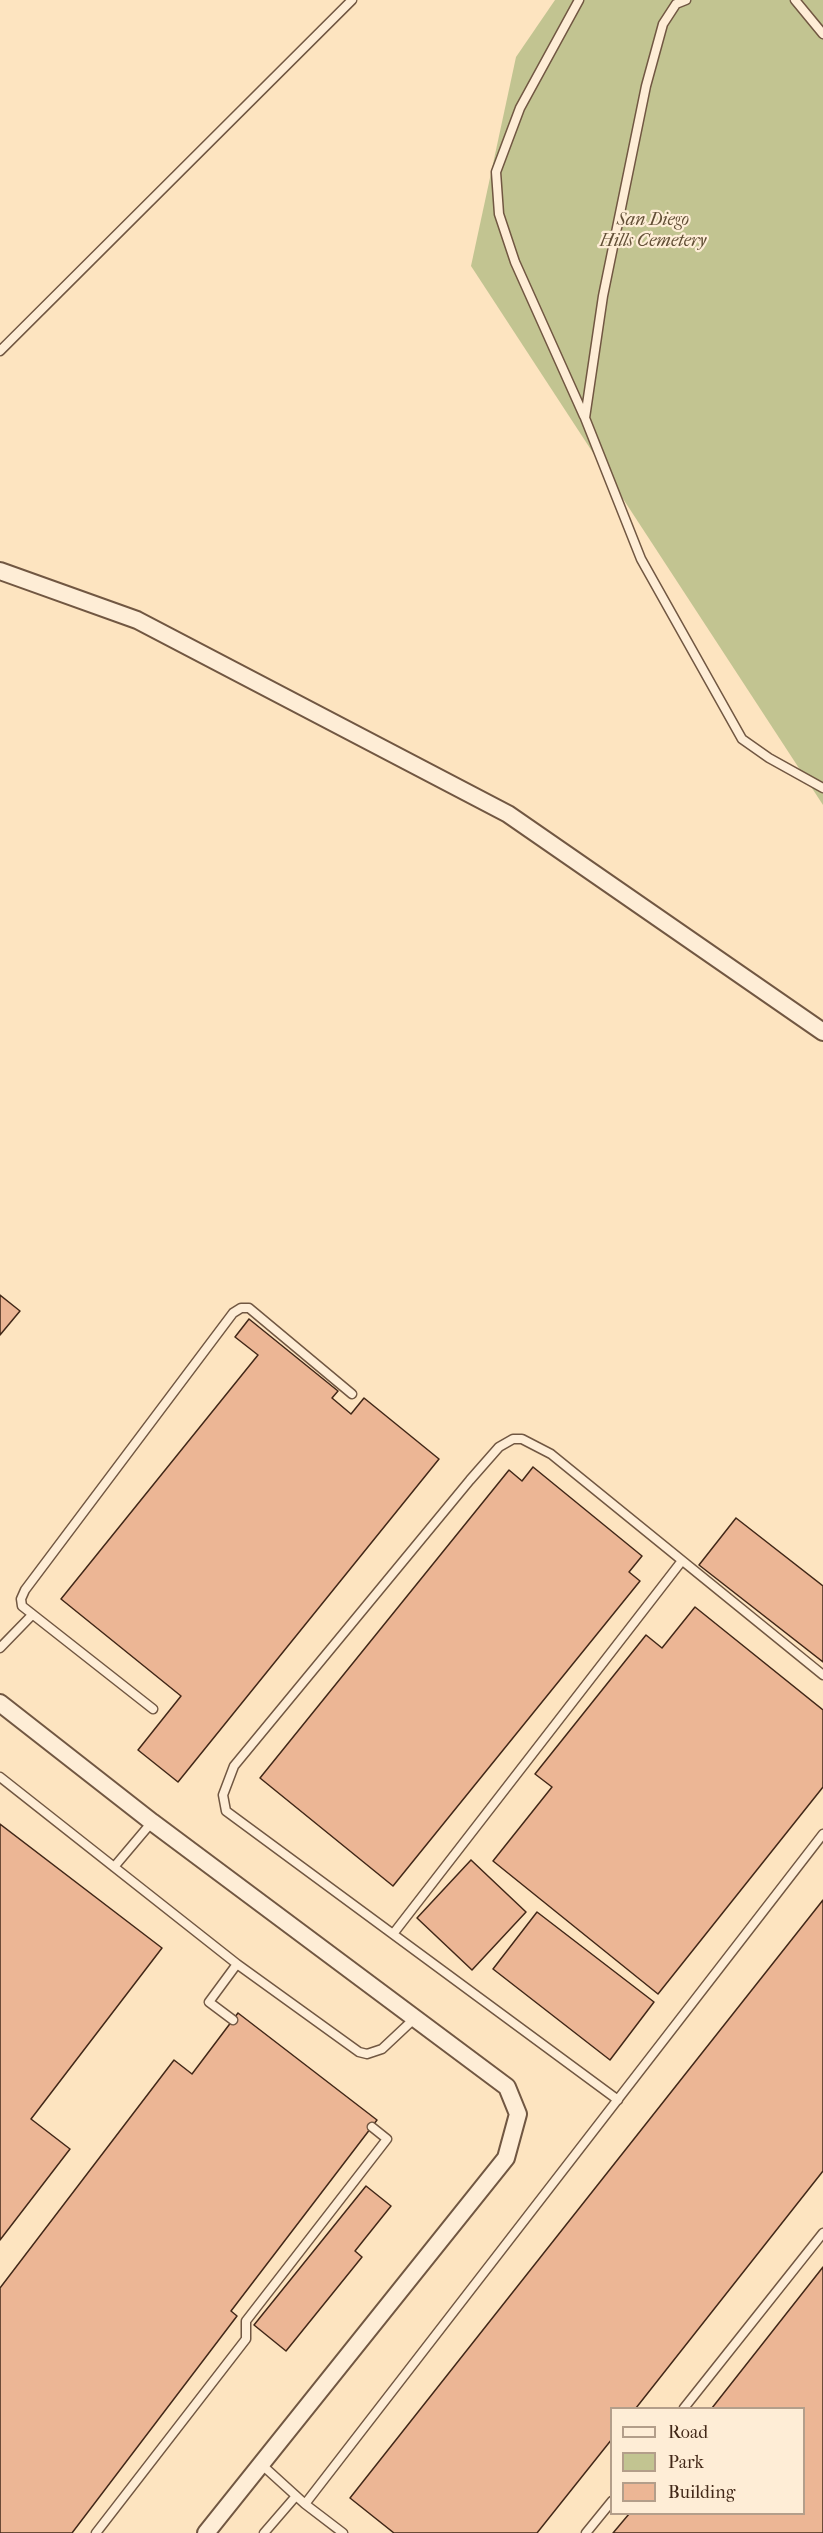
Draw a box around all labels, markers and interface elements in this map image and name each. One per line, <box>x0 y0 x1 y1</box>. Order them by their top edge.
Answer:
park label: San Diego Hills Cemetery <box>600 210 706 252</box>
legend <box>610 2407 805 2515</box>
text: Road <box>668 2422 708 2443</box>
text: Park <box>668 2452 704 2473</box>
text: Building <box>668 2482 735 2503</box>

